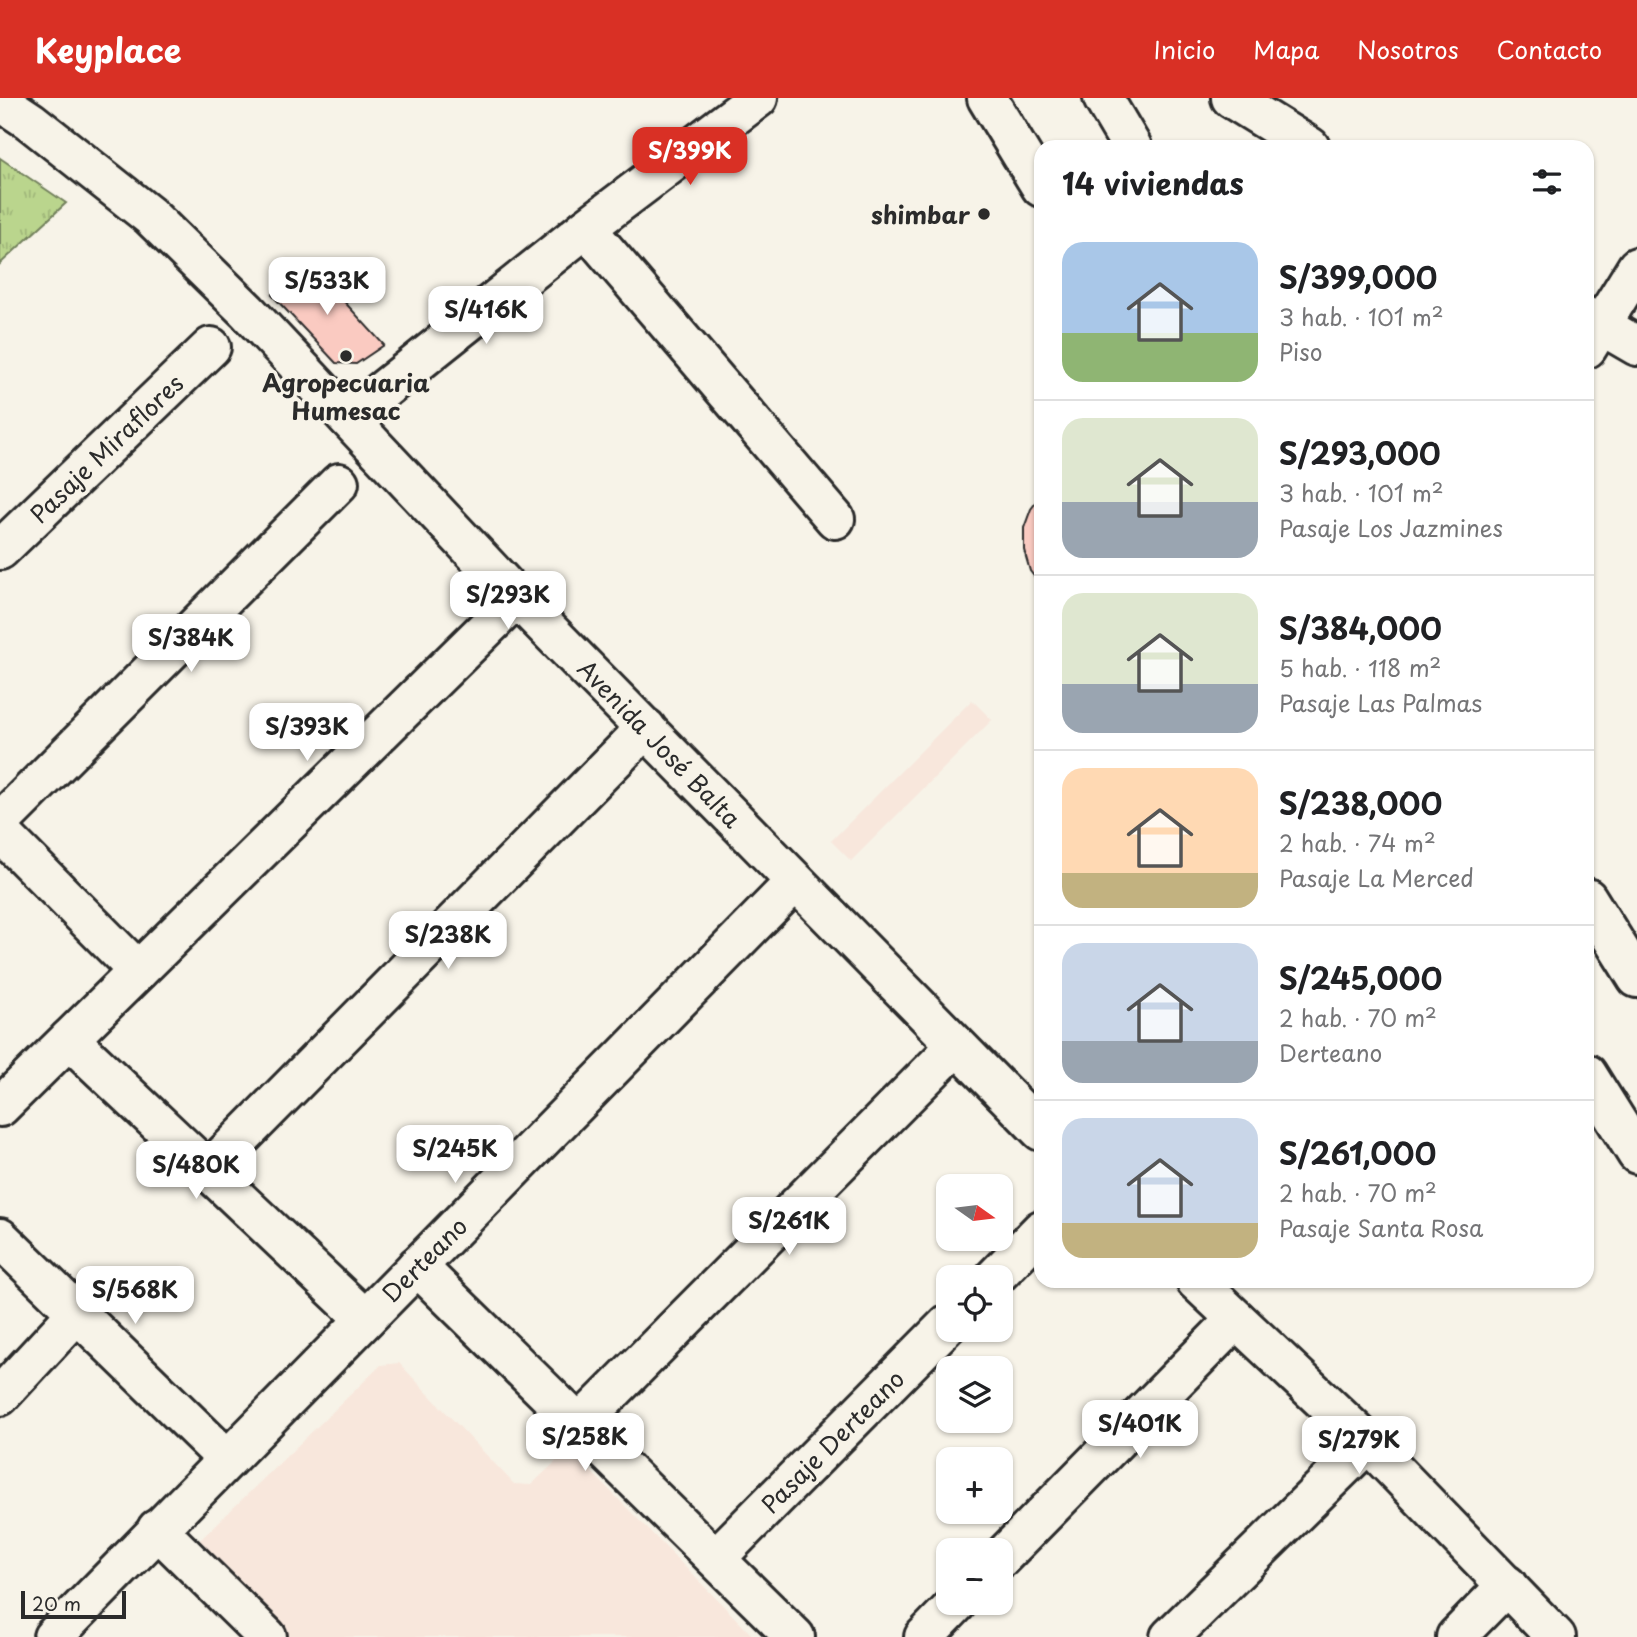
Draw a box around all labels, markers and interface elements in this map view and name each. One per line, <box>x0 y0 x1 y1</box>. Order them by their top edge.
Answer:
text: Keyplace <box>35 24 182 74</box>
text: Inicio <box>1154 31 1215 67</box>
text: Mapa <box>1253 31 1319 67</box>
text: Nosotros <box>1357 31 1459 67</box>
text: Contacto <box>1497 31 1602 67</box>
pin: S/399K <box>633 127 747 187</box>
text: S/399K <box>648 132 732 167</box>
text: 14 viviendas <box>1062 160 1244 205</box>
icon: filters <box>1528 163 1566 201</box>
place label: shimbar <box>871 196 971 232</box>
marker: shimbar <box>976 206 992 222</box>
text: S/399,000 <box>1279 254 1437 299</box>
pin: S/533K <box>270 258 384 317</box>
text: S/533K <box>285 262 369 297</box>
icon: home <box>1118 270 1202 354</box>
pin: S/416K <box>429 286 543 346</box>
text: S/416K <box>444 291 528 326</box>
text: 3 hab. · 101 m² <box>1279 299 1444 334</box>
text: Piso <box>1279 334 1323 369</box>
marker: Agropecuaria Humesac <box>338 348 354 364</box>
place label: Agropecuaria Humesac <box>262 364 430 428</box>
street label: Pasaje Miraflores <box>21 365 191 531</box>
text: S/293,000 <box>1279 430 1441 475</box>
icon: home <box>1118 446 1202 530</box>
text: 3 hab. · 101 m² <box>1279 475 1444 510</box>
text: Pasaje Los Jazmines <box>1279 510 1503 545</box>
pin: S/293K <box>451 572 565 631</box>
text: S/293K <box>466 576 550 611</box>
text: S/384,000 <box>1279 605 1442 650</box>
pin: S/384K <box>134 614 248 674</box>
text: S/384K <box>148 619 234 654</box>
icon: home <box>1118 621 1202 705</box>
text: 5 hab. · 118 m² <box>1279 650 1441 685</box>
street label: Avenida José Balta <box>570 651 750 835</box>
text: Pasaje Las Palmas <box>1279 685 1482 720</box>
pin: S/393K <box>250 704 364 763</box>
text: S/393K <box>265 708 349 743</box>
text: S/238,000 <box>1279 780 1442 825</box>
icon: home <box>1118 796 1202 880</box>
text: 2 hab. · 74 m² <box>1279 825 1436 860</box>
text: Pasaje La Merced <box>1279 860 1474 895</box>
pin: S/238K <box>391 912 505 971</box>
text: S/238K <box>405 916 491 951</box>
text: S/245,000 <box>1279 955 1442 1000</box>
icon: home <box>1118 971 1202 1055</box>
text: 2 hab. · 70 m² <box>1279 1000 1437 1035</box>
text: Derteano <box>1279 1035 1382 1070</box>
pin: S/245K <box>398 1126 512 1185</box>
text: S/245K <box>412 1130 498 1165</box>
text: S/261,000 <box>1279 1130 1436 1175</box>
pin: S/480K <box>139 1142 253 1201</box>
text: S/480K <box>152 1146 240 1181</box>
icon: home <box>1118 1146 1202 1230</box>
north arrow <box>936 1174 1013 1251</box>
map controls <box>936 1174 1013 1615</box>
text: 2 hab. · 70 m² <box>1279 1175 1437 1210</box>
pin: S/261K <box>732 1198 846 1257</box>
text: S/261K <box>748 1202 830 1237</box>
street label: Derteano <box>373 1208 475 1310</box>
text: Pasaje Santa Rosa <box>1279 1210 1483 1245</box>
button: locate <box>936 1265 1013 1342</box>
pin: S/568K <box>78 1266 192 1326</box>
text: S/568K <box>92 1271 178 1306</box>
button: layers <box>936 1356 1013 1433</box>
street label: Pasaje Derteano <box>752 1361 912 1521</box>
pin: S/401K <box>1083 1400 1197 1460</box>
text: S/401K <box>1098 1405 1182 1440</box>
pin: S/258K <box>528 1414 642 1473</box>
pin: S/279K <box>1302 1416 1416 1476</box>
text: S/258K <box>542 1418 628 1453</box>
text: S/279K <box>1318 1421 1400 1456</box>
button: + <box>936 1447 1013 1524</box>
button: − <box>936 1538 1013 1615</box>
scale bar <box>21 1588 126 1620</box>
text: 20 m <box>32 1589 81 1617</box>

